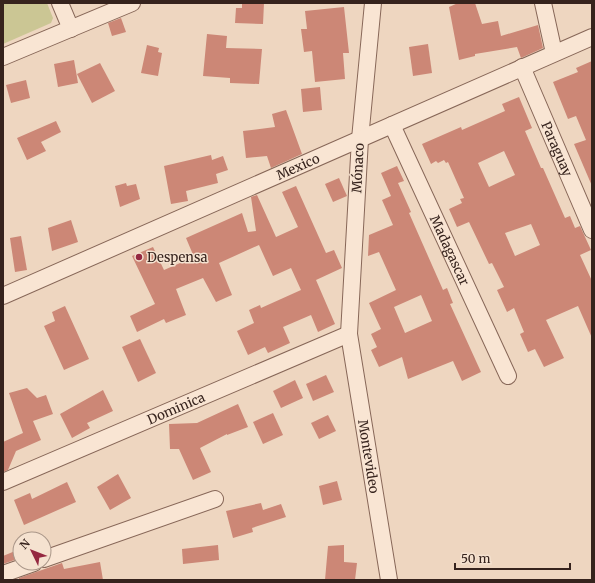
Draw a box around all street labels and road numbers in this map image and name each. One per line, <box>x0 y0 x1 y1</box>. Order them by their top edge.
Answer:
street label: Paraguay <box>538 119 577 179</box>
street label: Mónaco <box>348 142 368 193</box>
street label: Mexico <box>273 149 322 183</box>
street label: Madagascar <box>426 212 474 288</box>
street label: Dominica <box>144 388 207 428</box>
street label: Montevideo <box>355 418 383 495</box>

